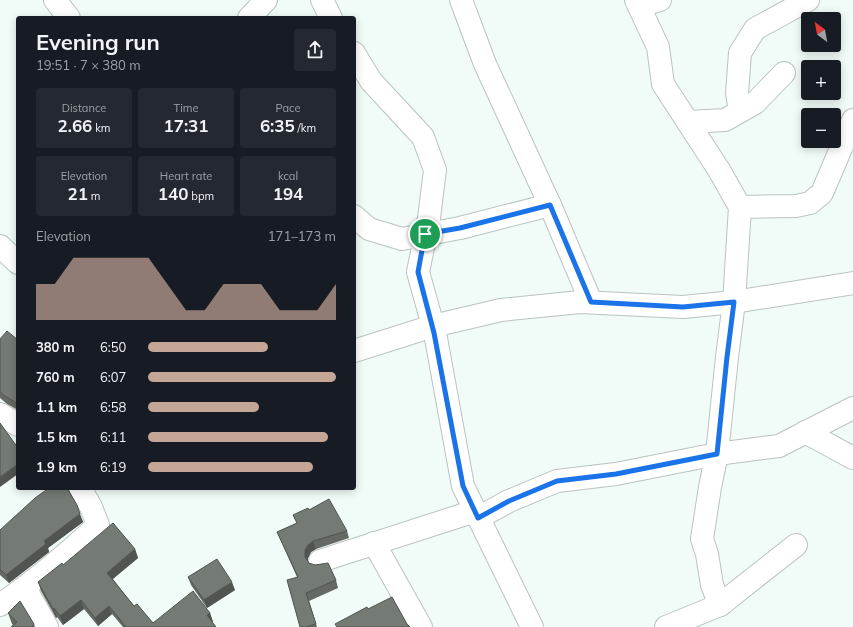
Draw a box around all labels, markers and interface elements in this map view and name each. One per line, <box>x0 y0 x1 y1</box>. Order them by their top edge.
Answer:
north arrow <box>801 12 841 52</box>
map controls <box>801 12 841 148</box>
text: Evening run <box>36 28 160 56</box>
button: share <box>294 29 336 71</box>
text: 19:51 · 7 × 380 m <box>36 57 141 73</box>
button: + <box>801 60 841 100</box>
text: Distance <box>62 101 106 115</box>
text: Time <box>174 101 198 115</box>
text: Pace <box>276 101 300 115</box>
button: − <box>801 108 841 148</box>
text: 2.66 <box>57 115 92 136</box>
text: 17:31 <box>163 115 209 136</box>
text: 6:35 <box>260 115 295 136</box>
text: km <box>92 121 111 135</box>
text: /km <box>295 121 316 135</box>
text: Elevation <box>61 169 107 183</box>
text: Heart rate <box>160 169 212 183</box>
text: kcal <box>278 169 298 183</box>
text: 21 <box>68 183 88 204</box>
text: 140 <box>158 183 188 204</box>
text: 194 <box>273 183 303 204</box>
text: m <box>88 189 100 203</box>
text: bpm <box>188 189 214 203</box>
pin <box>408 217 442 251</box>
icon: arrive <box>414 223 436 245</box>
text: Elevation <box>36 228 91 244</box>
text: 171–173 m <box>268 228 336 244</box>
text: 380 m <box>36 339 75 355</box>
text: 6:50 <box>100 339 126 355</box>
text: 760 m <box>36 369 75 385</box>
text: 6:07 <box>100 369 126 385</box>
text: 1.1 km <box>36 399 77 415</box>
text: 6:58 <box>100 399 126 415</box>
text: 1.5 km <box>36 429 77 445</box>
text: 6:11 <box>100 429 126 445</box>
text: 1.9 km <box>36 459 77 475</box>
text: 6:19 <box>100 459 126 475</box>

